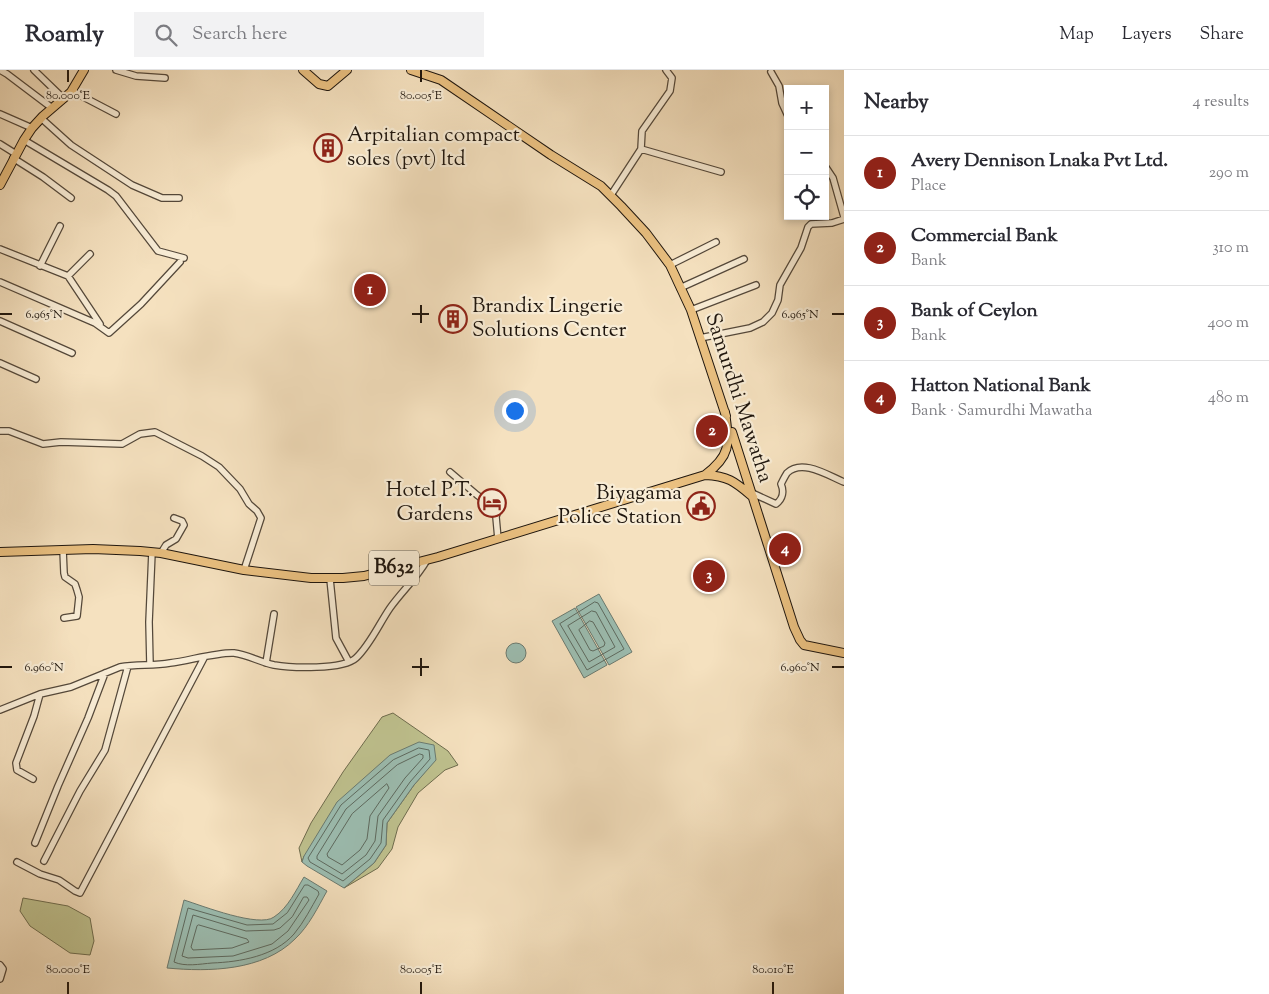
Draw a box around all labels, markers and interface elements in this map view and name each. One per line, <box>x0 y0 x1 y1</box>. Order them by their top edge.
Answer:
search box <box>134 12 484 57</box>
text: Roamly <box>25 18 104 52</box>
icon: search <box>152 21 180 49</box>
text: Search here <box>192 21 287 48</box>
text: Map <box>1059 22 1094 48</box>
text: Layers <box>1122 22 1172 48</box>
text: Share <box>1200 22 1244 48</box>
map controls <box>784 85 829 220</box>
button: + <box>784 85 829 130</box>
text: 80.000°E <box>46 87 91 105</box>
text: 80.005°E <box>400 87 443 105</box>
text: Nearby <box>864 88 929 118</box>
text: 4 results <box>1193 91 1249 114</box>
place label: Arpitalian compact soles (pvt) ltd <box>347 121 520 175</box>
button: − <box>784 130 829 175</box>
building icon: Arpitalian compact soles (pvt) ltd <box>313 133 343 163</box>
text: Avery Dennison Lnaka Pvt Ltd. <box>911 148 1168 175</box>
text: 1 <box>877 162 883 185</box>
text: 290 m <box>1209 162 1249 185</box>
button: locate <box>784 175 829 220</box>
text: Place <box>911 175 946 198</box>
text: Commercial Bank <box>911 223 1058 250</box>
text: 2 <box>876 237 884 260</box>
text: 310 m <box>1212 237 1249 260</box>
text: Bank <box>911 250 947 273</box>
pin: 1 <box>354 271 386 309</box>
place label: Brandix Lingerie Solutions Center <box>472 292 627 346</box>
text: Bank of Ceylon <box>911 298 1038 325</box>
building icon: Brandix Lingerie Solutions Center <box>438 304 468 334</box>
text: 6.965°N <box>25 306 63 324</box>
text: 6.965°N <box>781 306 819 324</box>
street label: Samurdhi Mawatha <box>696 309 780 487</box>
text: 3 <box>877 312 883 335</box>
text: 400 m <box>1208 312 1249 335</box>
text: Bank <box>911 325 947 348</box>
text: Hatton National Bank <box>911 373 1091 400</box>
text: 4 <box>876 387 884 410</box>
text: 480 m <box>1208 387 1249 410</box>
your location <box>502 398 528 424</box>
text: Bank · Samurdhi Mawatha <box>911 400 1092 423</box>
pin: 2 <box>696 412 728 450</box>
place label: Hotel P.T. Gardens <box>386 476 473 530</box>
place label: Biyagama Police Station <box>558 479 682 533</box>
hotel icon: Hotel P.T. Gardens <box>477 488 507 518</box>
public building icon: Biyagama Police Station <box>686 491 716 521</box>
pin: 4 <box>769 530 801 568</box>
road number: B632 <box>369 550 419 586</box>
pin: 3 <box>693 557 725 595</box>
text: 6.960°N <box>24 659 64 677</box>
text: 6.960°N <box>780 659 820 677</box>
text: 80.000°E <box>46 961 91 979</box>
text: 80.005°E <box>400 961 443 979</box>
text: 80.010°E <box>752 961 794 979</box>

